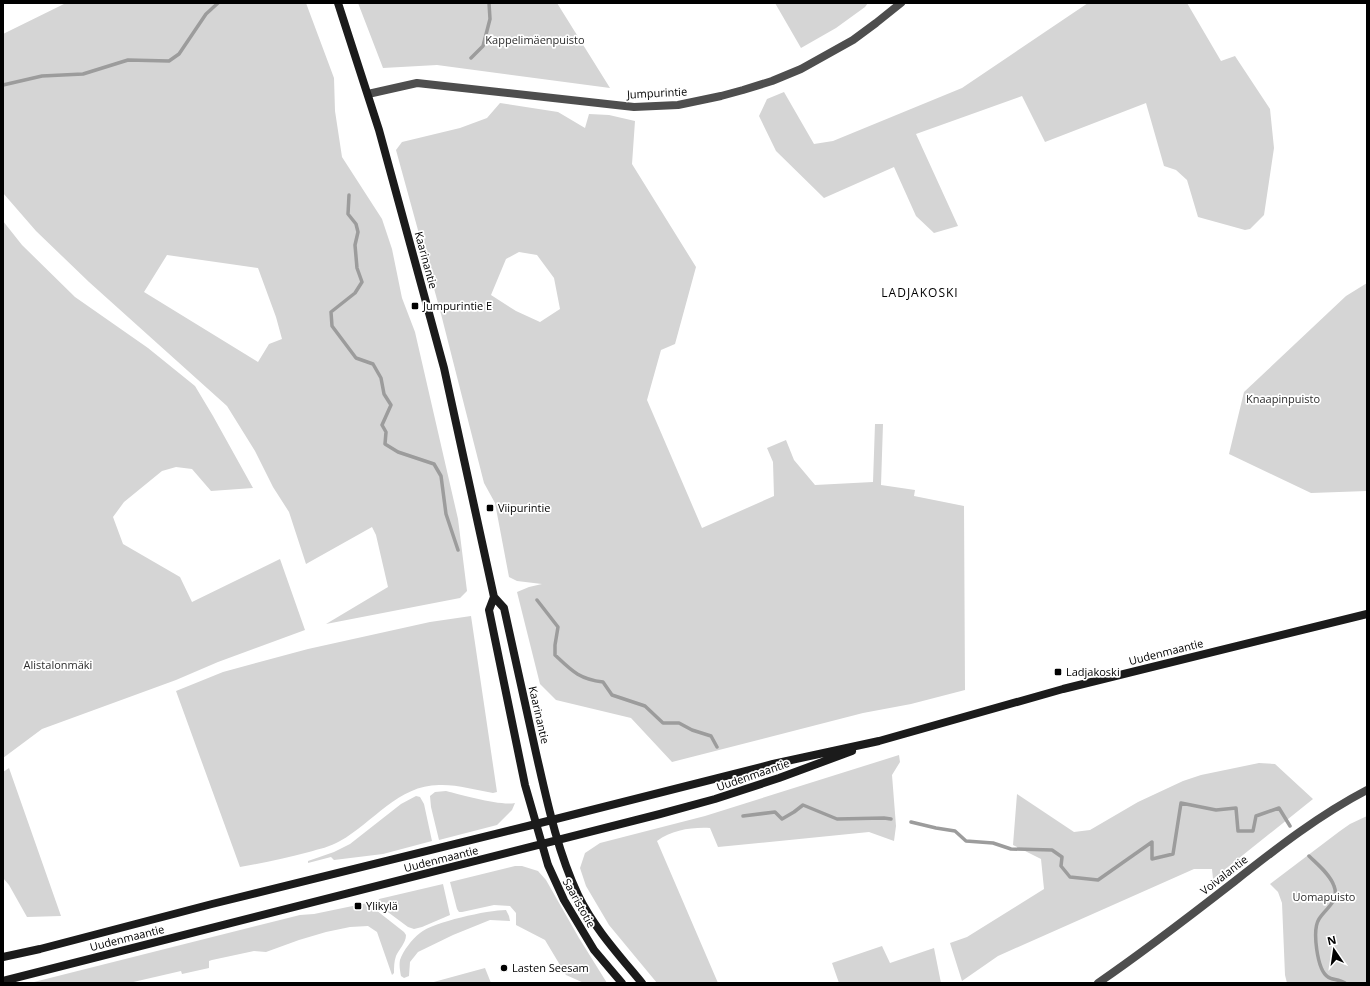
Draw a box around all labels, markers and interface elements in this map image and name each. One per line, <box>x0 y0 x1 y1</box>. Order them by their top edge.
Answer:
park label: Kappelimäenpuisto <box>485 32 585 47</box>
street label: Jumpurintie <box>625 83 687 102</box>
street label: Kaarinantie <box>412 230 441 290</box>
district label: LADJAKOSKI <box>881 284 959 301</box>
place label: Jumpurintie E <box>422 298 492 313</box>
marker: Jumpurintie E <box>410 301 420 311</box>
park label: Knaapinpuisto <box>1246 391 1320 406</box>
place label: Viipurintie <box>498 500 550 515</box>
marker: Viipurintie <box>485 503 495 513</box>
street label: Uudenmaantie <box>1127 635 1205 668</box>
park label: Alistalonmäki <box>24 657 92 672</box>
place label: Ladjakoski <box>1066 664 1120 679</box>
marker: Ladjakoski <box>1053 667 1063 677</box>
street label: Kaarinantie <box>526 685 553 745</box>
street label: Uudenmaantie <box>714 755 791 794</box>
street label: Uudenmaantie <box>402 842 480 875</box>
street label: Voivalantie <box>1197 851 1250 898</box>
street label: Saaristotie <box>560 875 599 930</box>
park label: Uomapuisto <box>1293 889 1356 904</box>
place label: Ylikylä <box>366 898 398 913</box>
marker: Ylikylä <box>353 901 363 911</box>
street label: Uudenmaantie <box>88 921 166 954</box>
north arrow <box>1314 930 1354 970</box>
text: N <box>1326 931 1338 948</box>
place label: Lasten Seesam <box>512 960 589 975</box>
marker: Lasten Seesam <box>499 963 509 973</box>

